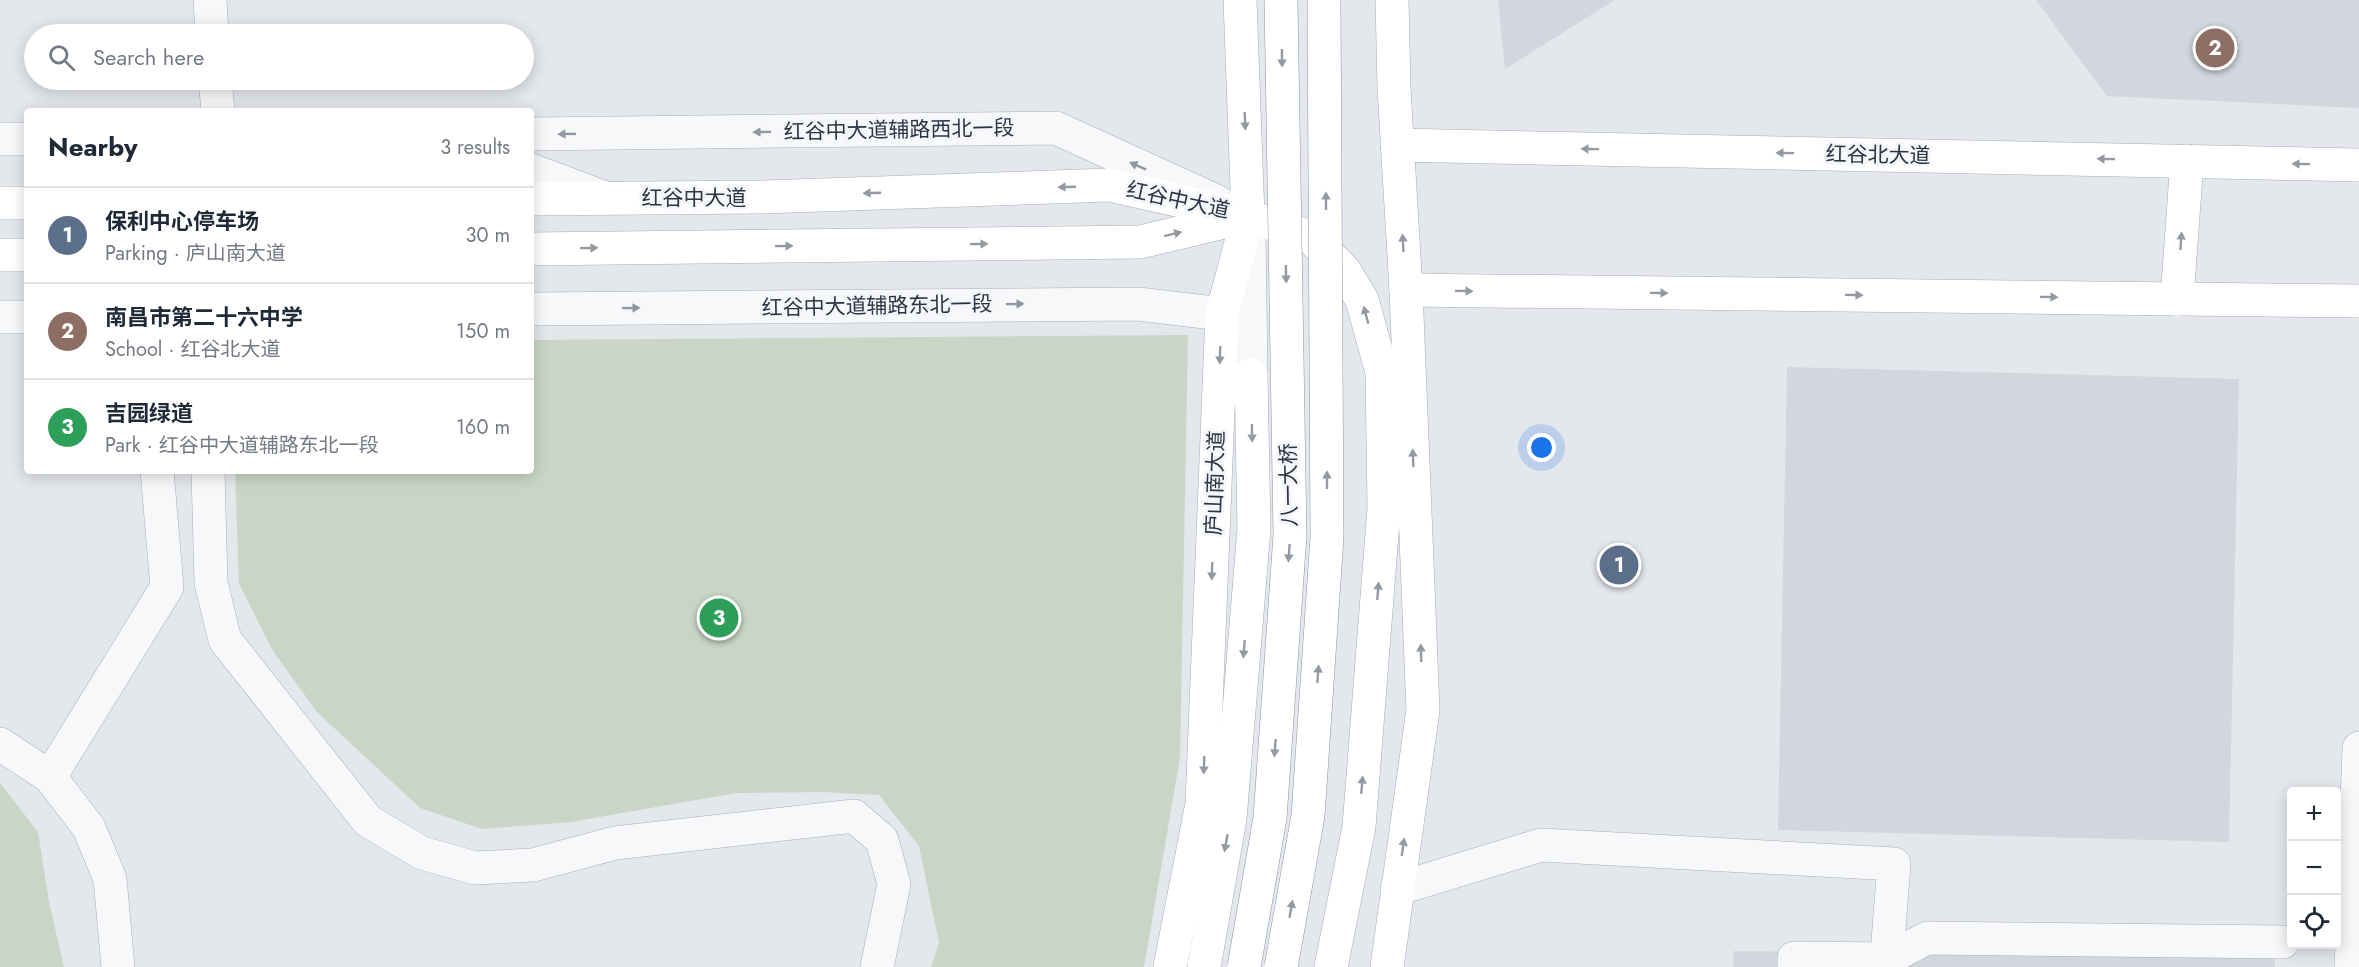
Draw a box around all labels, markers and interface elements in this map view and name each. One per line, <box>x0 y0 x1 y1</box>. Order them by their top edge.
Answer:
search box <box>24 24 534 90</box>
pin: 2 <box>2196 26 2234 70</box>
icon: search <box>45 41 78 74</box>
text: Search here <box>93 41 204 73</box>
one-way arrow <box>1277 49 1287 68</box>
one-way arrow <box>1240 112 1249 131</box>
street label: 红谷中大道辅路西北一段 <box>783 113 1015 147</box>
one-way arrow <box>752 127 771 136</box>
text: Nearby <box>48 128 137 166</box>
one-way arrow <box>557 129 576 138</box>
text: 3 results <box>440 133 510 162</box>
street label: 红谷北大道 <box>1825 139 1931 171</box>
one-way arrow <box>1580 144 1599 153</box>
one-way arrow <box>1775 148 1794 157</box>
one-way arrow <box>2096 155 2115 164</box>
one-way arrow <box>2291 159 2310 169</box>
one-way arrow <box>1129 161 1146 170</box>
street label: 红谷中大道 <box>1124 174 1232 226</box>
one-way arrow <box>1058 182 1077 191</box>
street label: 红谷中大道 <box>642 183 747 213</box>
one-way arrow <box>863 189 882 198</box>
one-way arrow <box>1321 191 1331 210</box>
text: 保利中心停车场 <box>105 205 259 237</box>
text: 1 <box>62 221 73 250</box>
text: 30 m <box>465 221 510 250</box>
one-way arrow <box>1164 228 1183 238</box>
one-way arrow <box>2177 231 2186 250</box>
one-way arrow <box>1399 233 1408 252</box>
text: Parking · 庐山南大道 <box>105 239 286 268</box>
one-way arrow <box>970 239 989 249</box>
one-way arrow <box>775 241 794 251</box>
one-way arrow <box>580 244 599 253</box>
one-way arrow <box>1281 265 1291 284</box>
one-way arrow <box>1455 286 1474 296</box>
one-way arrow <box>1650 288 1669 298</box>
street label: 红谷中大道辅路东北一段 <box>761 289 993 323</box>
one-way arrow <box>1845 290 1864 300</box>
one-way arrow <box>2040 293 2059 302</box>
one-way arrow <box>1006 299 1025 309</box>
text: 南昌市第二十六中学 <box>105 301 303 333</box>
one-way arrow <box>622 303 641 313</box>
one-way arrow <box>1361 306 1370 324</box>
text: 2 <box>61 317 74 346</box>
text: 150 m <box>456 317 510 346</box>
text: School · 红谷北大道 <box>105 335 280 364</box>
one-way arrow <box>1216 345 1225 364</box>
text: 吉园绿道 <box>105 397 193 429</box>
text: 3 <box>61 413 74 442</box>
text: 160 m <box>456 413 510 442</box>
one-way arrow <box>1248 424 1257 443</box>
street label: 庐山南大道 <box>1198 430 1232 536</box>
text: Park · 红谷中大道辅路东北一段 <box>105 431 379 460</box>
your location <box>1527 433 1556 462</box>
street label: 八一大桥 <box>1273 443 1305 527</box>
one-way arrow <box>1408 449 1418 468</box>
one-way arrow <box>1322 470 1332 489</box>
pin: 1 <box>1600 542 1638 588</box>
one-way arrow <box>1284 544 1294 563</box>
one-way arrow <box>1207 561 1216 580</box>
one-way arrow <box>1373 581 1383 600</box>
pin: 3 <box>700 596 738 640</box>
one-way arrow <box>1239 639 1249 658</box>
one-way arrow <box>1417 644 1426 663</box>
one-way arrow <box>1313 665 1323 684</box>
one-way arrow <box>1271 738 1280 757</box>
one-way arrow <box>1199 756 1208 775</box>
one-way arrow <box>1357 776 1367 795</box>
map controls <box>2287 787 2341 949</box>
button: + <box>2287 787 2341 841</box>
one-way arrow <box>1221 833 1230 852</box>
one-way arrow <box>1399 837 1408 856</box>
button: − <box>2287 841 2341 895</box>
button: locate <box>2287 895 2341 949</box>
one-way arrow <box>1287 900 1296 919</box>

